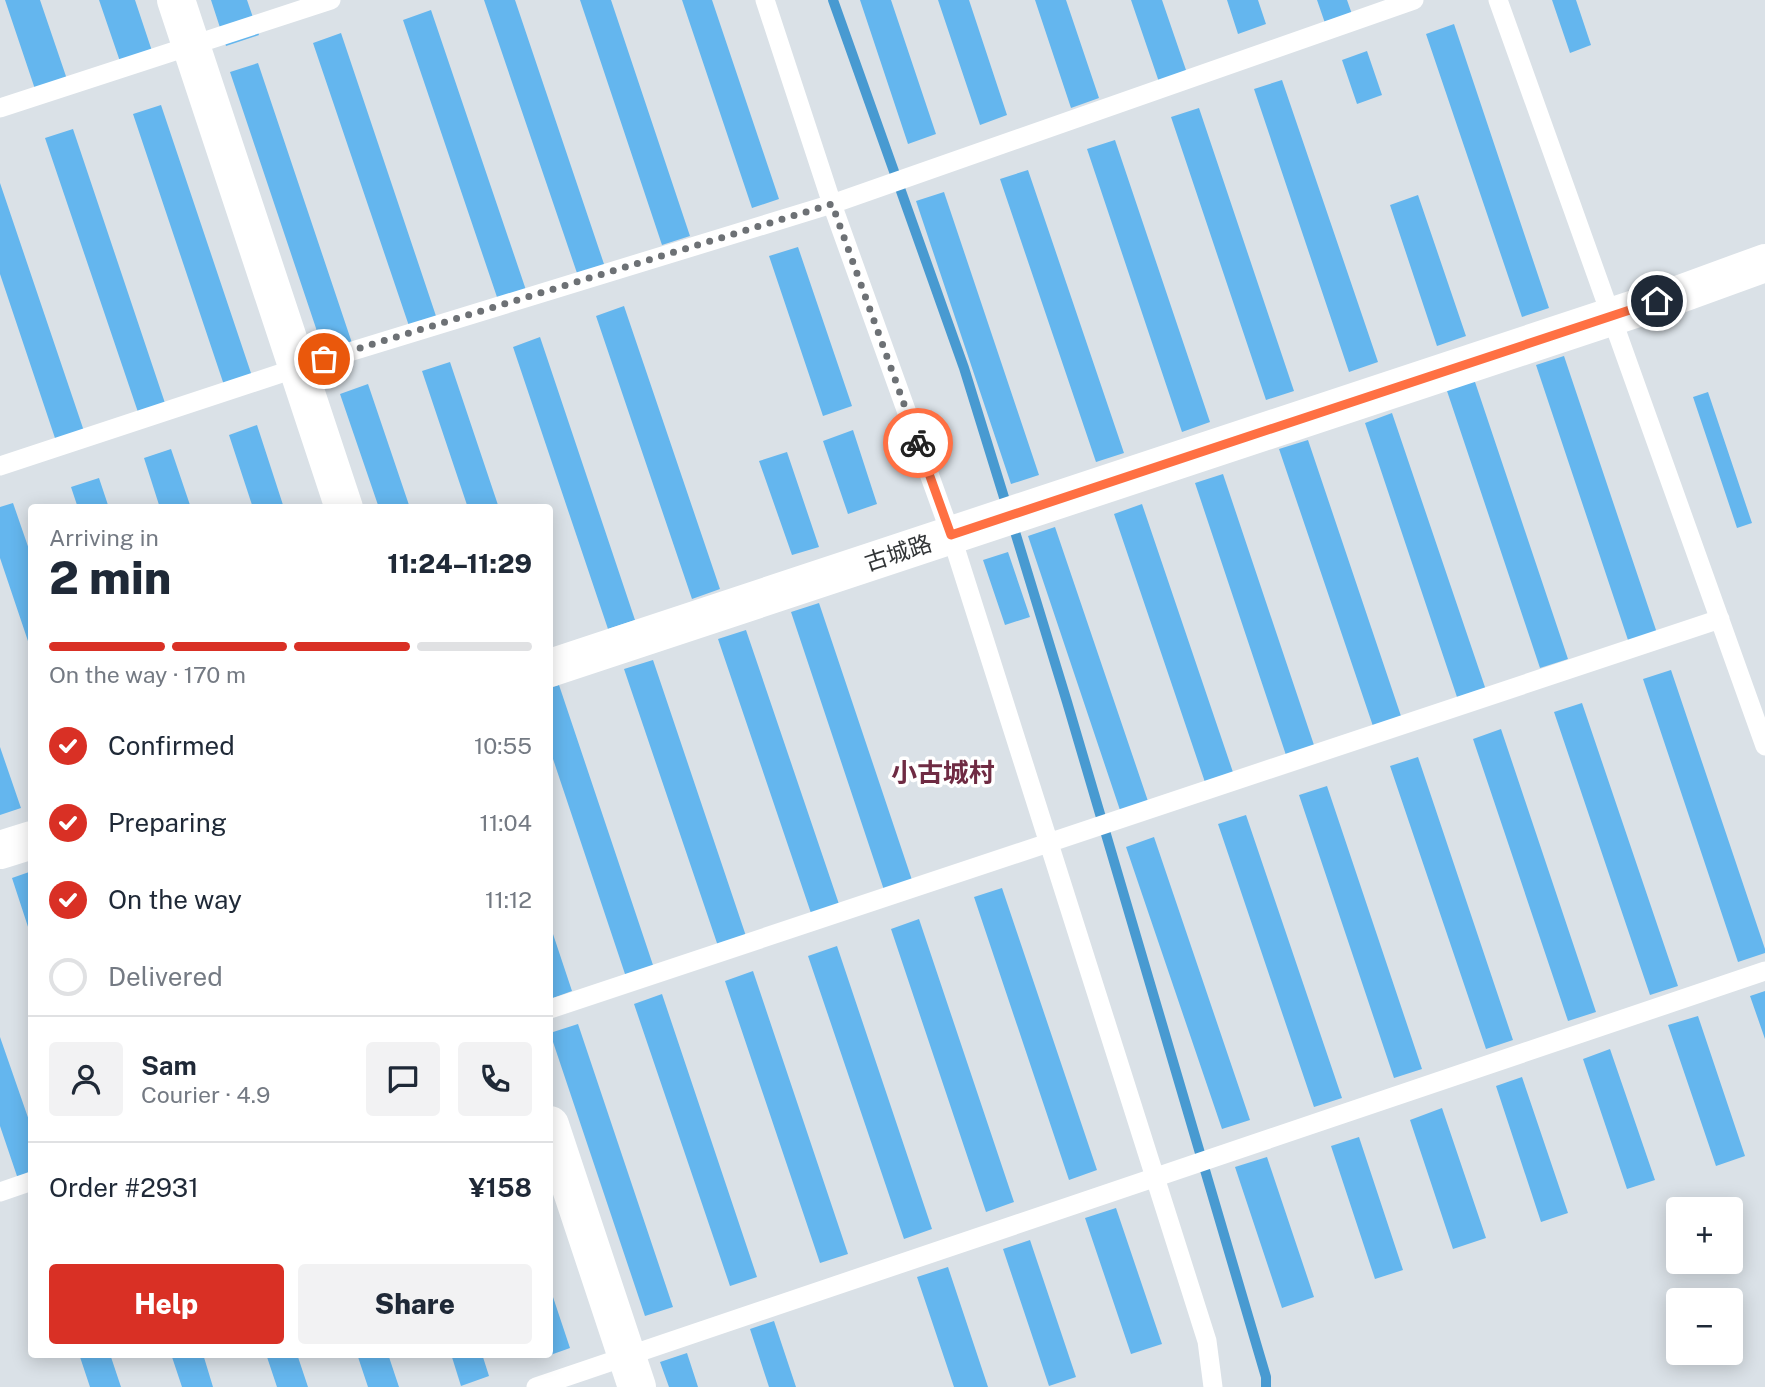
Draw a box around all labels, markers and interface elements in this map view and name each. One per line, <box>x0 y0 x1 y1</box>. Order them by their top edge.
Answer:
pin <box>1627 271 1687 331</box>
icon: home <box>1638 282 1676 320</box>
pin <box>294 329 354 389</box>
icon: bag <box>305 340 343 378</box>
courier <box>883 408 953 478</box>
icon: bike <box>899 424 937 462</box>
text: Arriving in <box>49 524 159 551</box>
street label: 古城路 <box>861 529 935 576</box>
text: 11:24–11:29 <box>387 548 532 579</box>
text: 2 min <box>49 550 171 604</box>
text: On the way · 170 m <box>49 661 246 688</box>
icon: check <box>49 727 87 765</box>
text: Confirmed <box>108 730 235 761</box>
text: 10:55 <box>474 732 532 759</box>
district label: 小古城村 <box>891 757 995 788</box>
icon: check <box>49 804 87 842</box>
text: Preparing <box>108 807 227 838</box>
text: 11:04 <box>480 809 532 836</box>
icon: check <box>49 881 87 919</box>
text: On the way <box>108 884 242 915</box>
text: 11:12 <box>485 886 532 913</box>
text: Delivered <box>108 961 223 992</box>
button: person <box>49 1042 123 1116</box>
button: chat <box>366 1042 440 1116</box>
button: phone <box>458 1042 532 1116</box>
text: Sam <box>141 1050 197 1081</box>
text: Courier · 4.9 <box>141 1081 270 1108</box>
text: Order #2931 <box>49 1172 199 1203</box>
text: ¥158 <box>469 1172 532 1203</box>
map controls <box>1666 1197 1743 1365</box>
button: + <box>1666 1197 1743 1274</box>
button: Help <box>49 1264 284 1344</box>
button: Share <box>298 1264 532 1344</box>
button: − <box>1666 1288 1743 1365</box>

